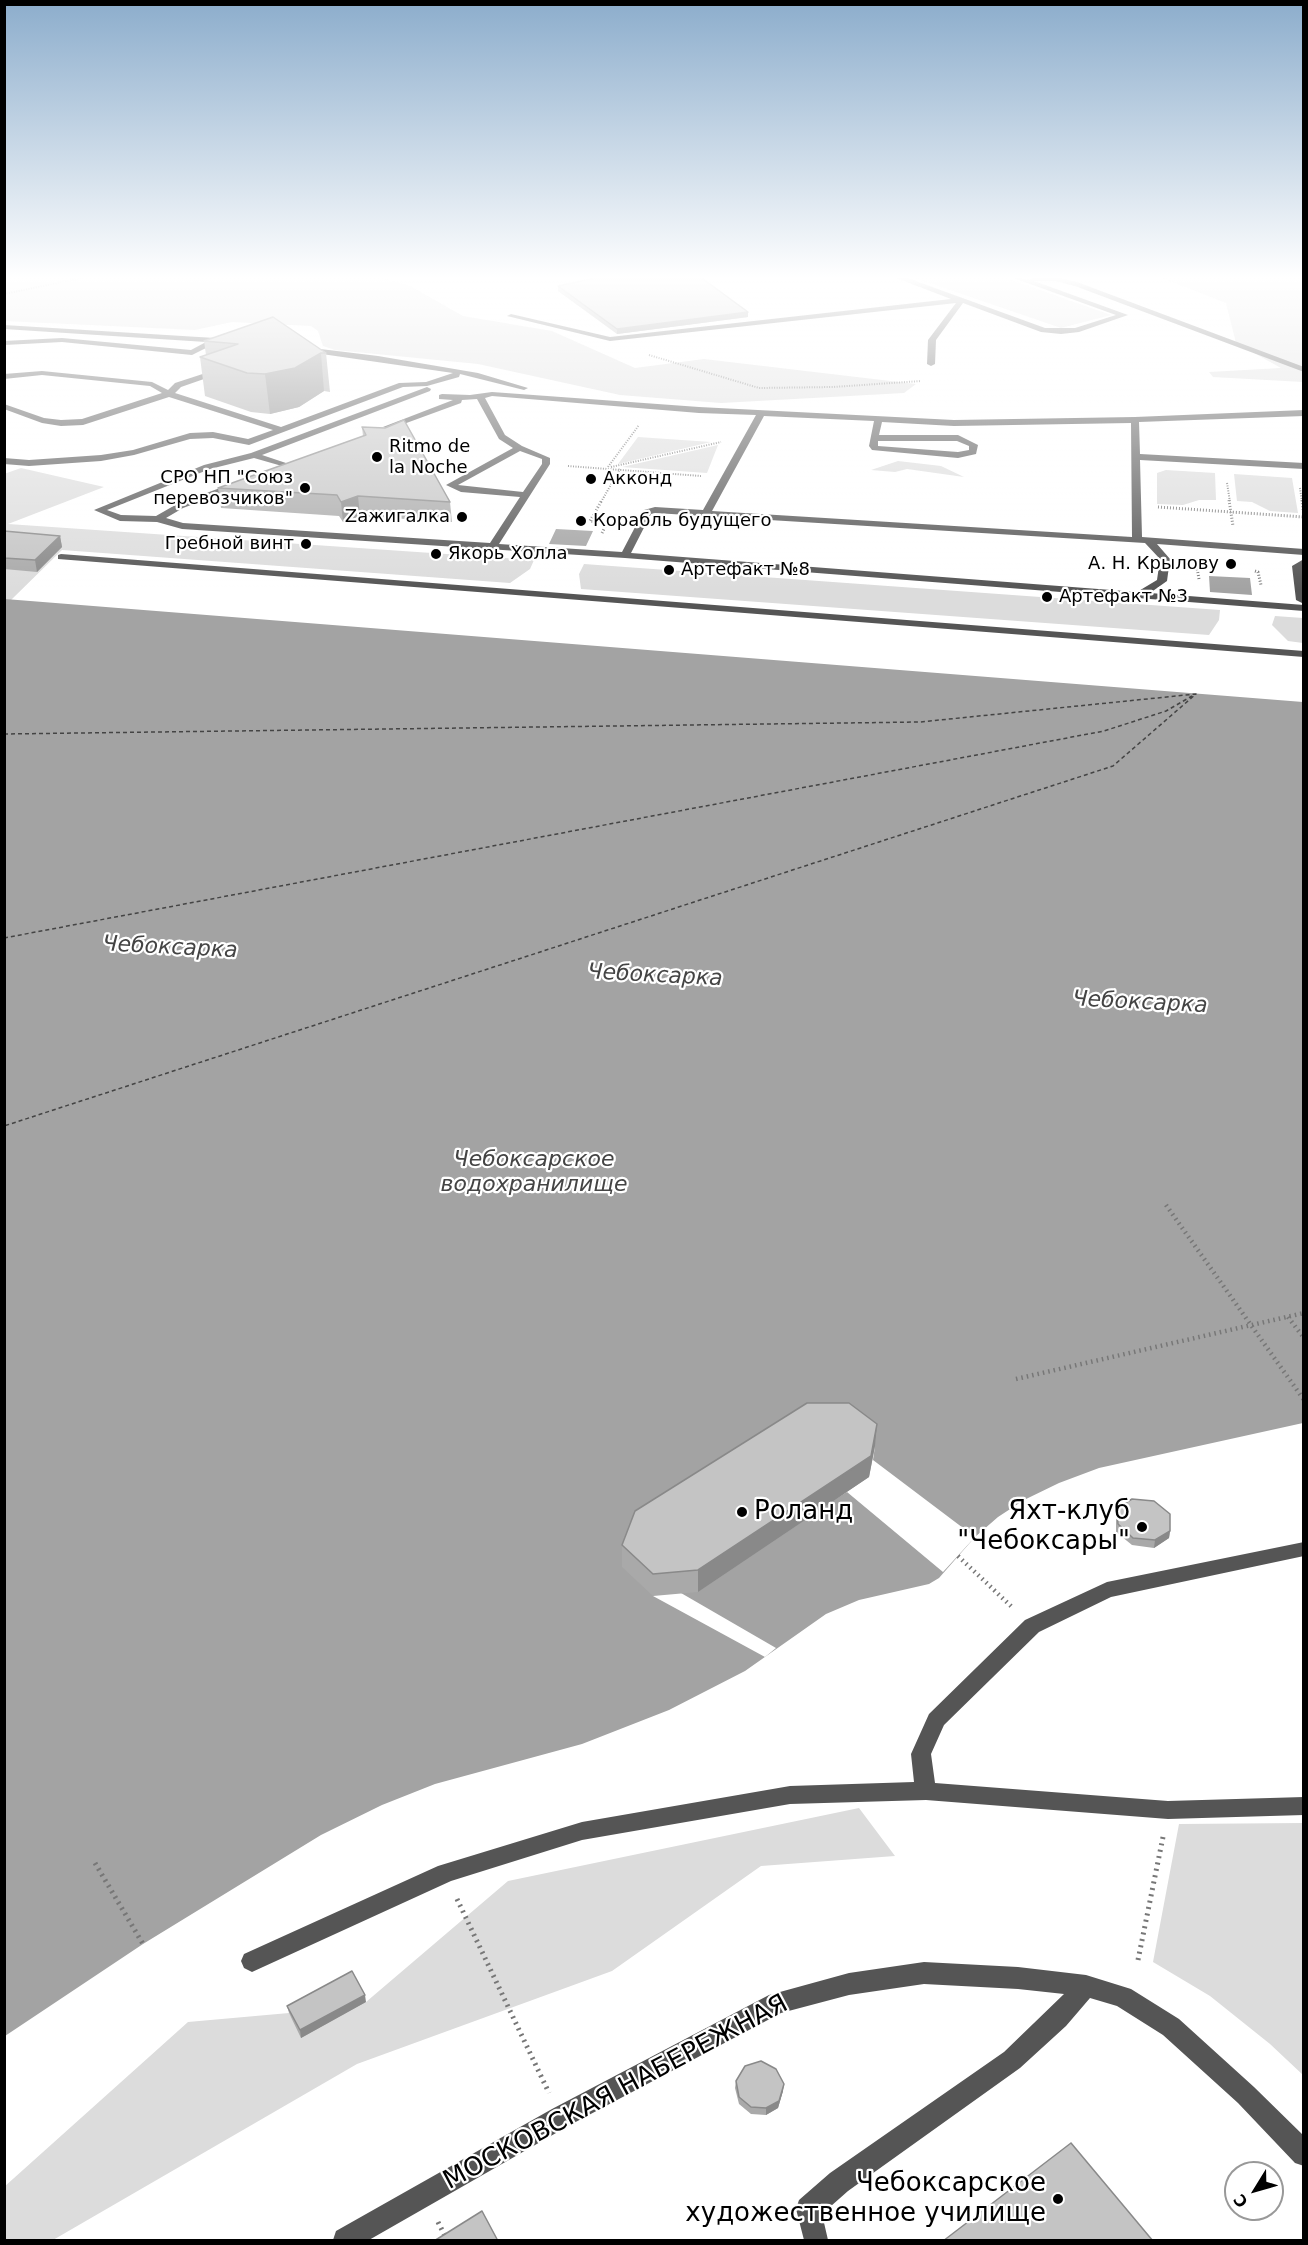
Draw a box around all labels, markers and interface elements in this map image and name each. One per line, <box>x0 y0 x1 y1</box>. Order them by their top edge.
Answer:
place label: Ritmo de la Noche <box>389 436 470 478</box>
marker: Ritmo de la Noche <box>370 450 384 464</box>
place label: СРО НП "Союз перевозчиков" <box>153 467 293 510</box>
place label: Акконд <box>603 468 672 490</box>
marker: Акконд <box>584 472 598 486</box>
marker: СРО НП "Союз перевозчиков" <box>298 481 312 495</box>
place label: Zажигалка <box>345 506 450 528</box>
marker: Zажигалка <box>455 510 469 524</box>
place label: Корабль будущего <box>593 510 772 532</box>
marker: Корабль будущего <box>574 514 588 528</box>
place label: Гребной винт <box>165 533 294 555</box>
marker: Гребной винт <box>299 537 313 551</box>
place label: Якорь Холла <box>448 543 568 565</box>
marker: Якорь Холла <box>429 547 443 561</box>
place label: А. Н. Крылову <box>1088 553 1219 575</box>
marker: А. Н. Крылову <box>1224 557 1238 571</box>
place label: Артефакт №8 <box>681 559 810 581</box>
marker: Артефакт №8 <box>662 563 676 577</box>
place label: Артефакт №3 <box>1059 586 1188 608</box>
marker: Артефакт №3 <box>1040 590 1054 604</box>
water label: Чебоксарка <box>102 931 238 965</box>
water label: Чебоксарка <box>587 959 723 993</box>
water label: Чебоксарка <box>1072 986 1208 1020</box>
water label: Чебоксарское водохранилище <box>441 1147 627 1198</box>
place label: Роланд <box>754 1496 853 1528</box>
place label: Яхт-клуб "Чебоксары" <box>957 1496 1130 1558</box>
marker: Роланд <box>735 1505 749 1519</box>
marker: Яхт-клуб "Чебоксары" <box>1135 1520 1149 1534</box>
street label: МОСКОВСКАЯ НАБЕРЕЖНАЯ <box>438 1989 794 2197</box>
north arrow <box>1224 2161 1284 2221</box>
place label: Чебоксарское художественное училище <box>685 2168 1046 2230</box>
text: С <box>1230 2191 1252 2211</box>
marker: Чебоксарское художественное училище <box>1051 2192 1065 2206</box>

